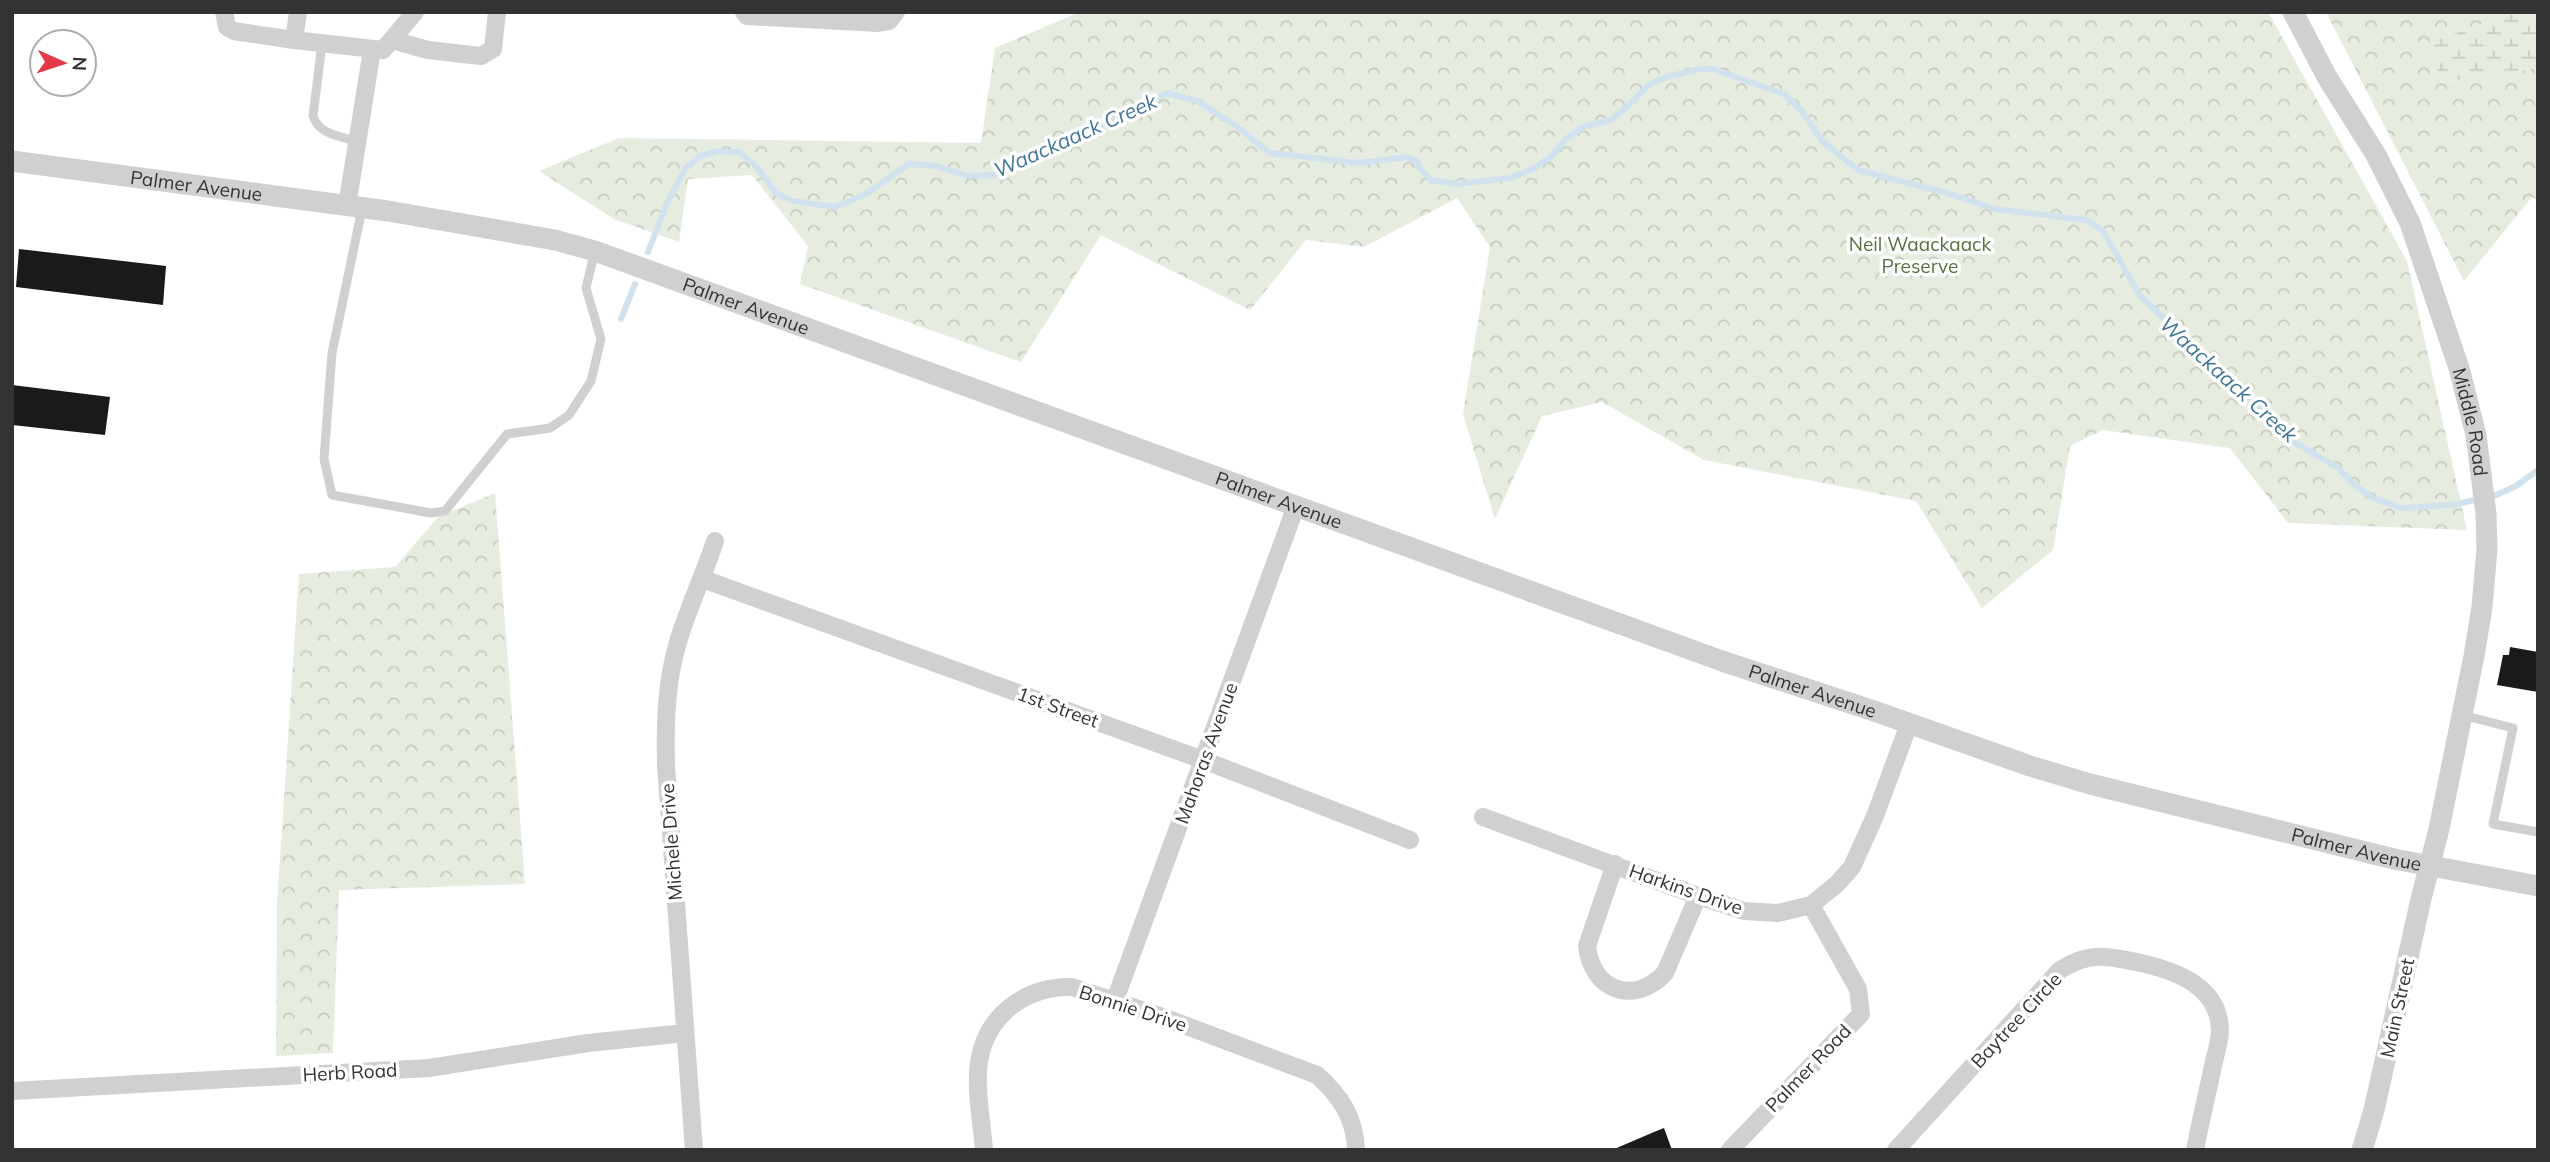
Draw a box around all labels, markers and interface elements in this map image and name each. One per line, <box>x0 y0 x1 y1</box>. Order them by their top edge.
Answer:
north arrow <box>28 28 98 98</box>
text: N <box>68 56 92 72</box>
water label: Waackaack Creek <box>989 87 1162 183</box>
street label: Palmer Avenue <box>129 165 264 206</box>
park label: Neil Waackaack Preserve <box>1849 232 1991 278</box>
street label: Palmer Avenue <box>679 272 813 340</box>
water label: Waackaack Creek <box>2155 311 2304 448</box>
street label: Middle Road <box>2447 365 2493 478</box>
street label: Palmer Avenue <box>1212 466 1345 534</box>
street label: Palmer Avenue <box>1746 659 1880 723</box>
street label: Mahoras Avenue <box>1169 679 1243 827</box>
street label: 1st Street <box>1014 681 1102 733</box>
street label: Michele Drive <box>655 783 687 901</box>
street label: Palmer Avenue <box>2289 822 2423 876</box>
street label: Harkins Drive <box>1626 858 1746 920</box>
street label: Main Street <box>2375 956 2419 1060</box>
street label: Baytree Circle <box>1966 967 2066 1073</box>
street label: Bonnie Drive <box>1076 979 1190 1037</box>
street label: Palmer Road <box>1760 1019 1856 1117</box>
street label: Herb Road <box>302 1058 398 1086</box>

